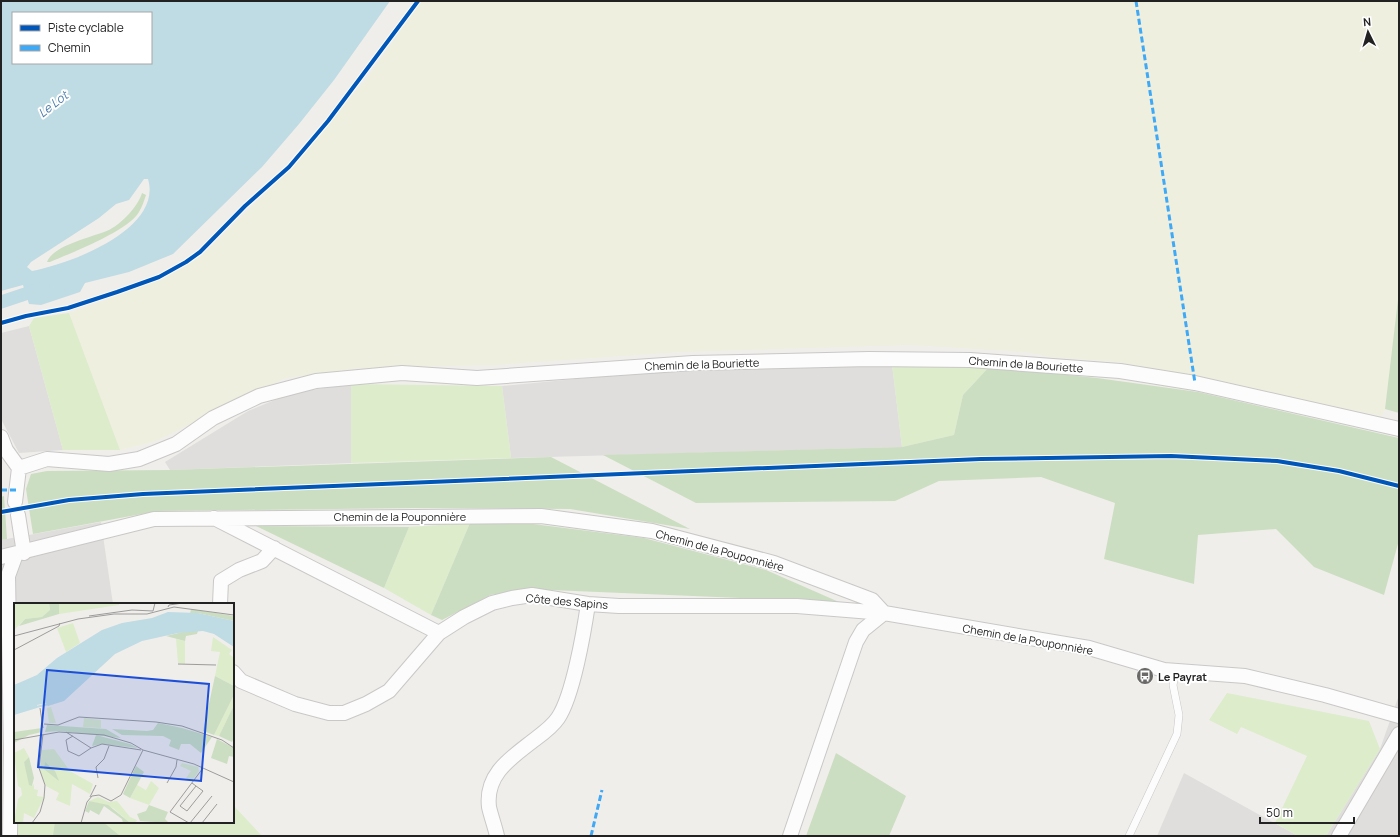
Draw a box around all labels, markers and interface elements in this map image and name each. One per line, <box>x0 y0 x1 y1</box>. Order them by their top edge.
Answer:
legend <box>12 12 152 64</box>
north arrow <box>1348 12 1388 52</box>
text: N <box>1362 14 1372 29</box>
text: Piste cyclable <box>48 19 124 36</box>
text: Chemin <box>48 39 91 56</box>
water label: Le Lot <box>35 86 72 121</box>
street label: Chemin de la Bouriette <box>968 353 1084 376</box>
street label: Chemin de la Bouriette <box>644 354 760 373</box>
street label: Chemin de la Pouponnière <box>334 509 467 524</box>
street label: Chemin de la Pouponnière <box>654 526 786 575</box>
street label: Côte des Sapins <box>525 590 609 612</box>
inset map <box>14 603 234 823</box>
street label: Chemin de la Pouponnière <box>962 620 1095 658</box>
bus stop icon: Le Payrat <box>1135 666 1155 686</box>
place label: Le Payrat <box>1158 669 1207 684</box>
scale bar <box>1260 799 1354 825</box>
text: 50 m <box>1266 804 1293 821</box>

